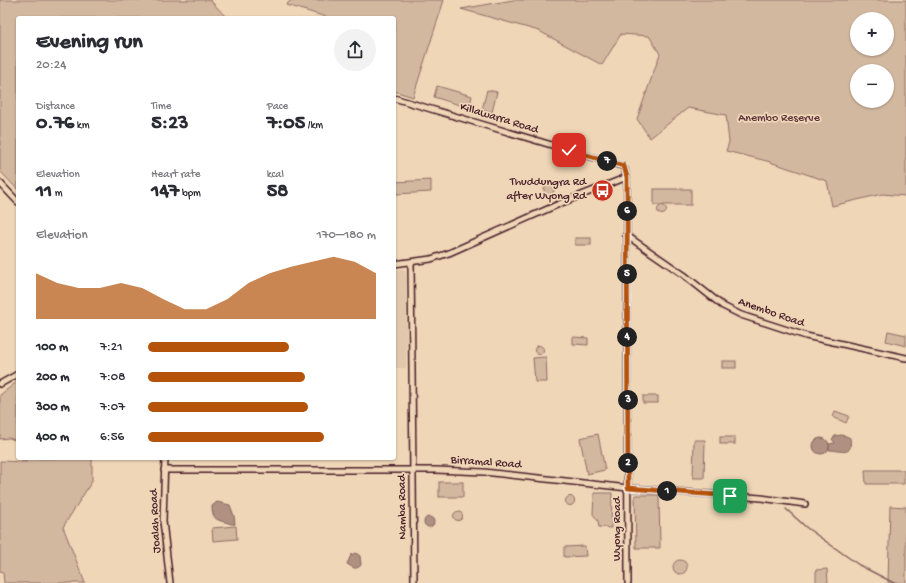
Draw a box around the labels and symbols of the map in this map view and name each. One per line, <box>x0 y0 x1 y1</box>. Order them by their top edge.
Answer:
street label: Killawarra Road <box>458 100 541 138</box>
park label: Anembo Reserve <box>738 112 821 126</box>
pin <box>552 133 586 167</box>
pin: 7 <box>597 151 617 171</box>
place label: Thuddungra Rd after Wyong Rd <box>506 176 587 204</box>
bus stop icon: Thuddungra Rd after Wyong Rd <box>589 177 615 203</box>
pin: 6 <box>617 201 637 221</box>
pin: 5 <box>617 264 637 284</box>
street label: Anembo Road <box>736 295 807 331</box>
pin: 4 <box>617 327 637 347</box>
pin: 3 <box>618 390 638 410</box>
street label: Birramal Road <box>449 453 523 473</box>
pin: 2 <box>618 453 638 473</box>
street label: Namba Road <box>395 473 411 540</box>
pin <box>713 479 747 513</box>
pin: 1 <box>657 481 677 501</box>
street label: Joalah Road <box>147 488 165 553</box>
street label: Wyong Road <box>611 496 625 561</box>

